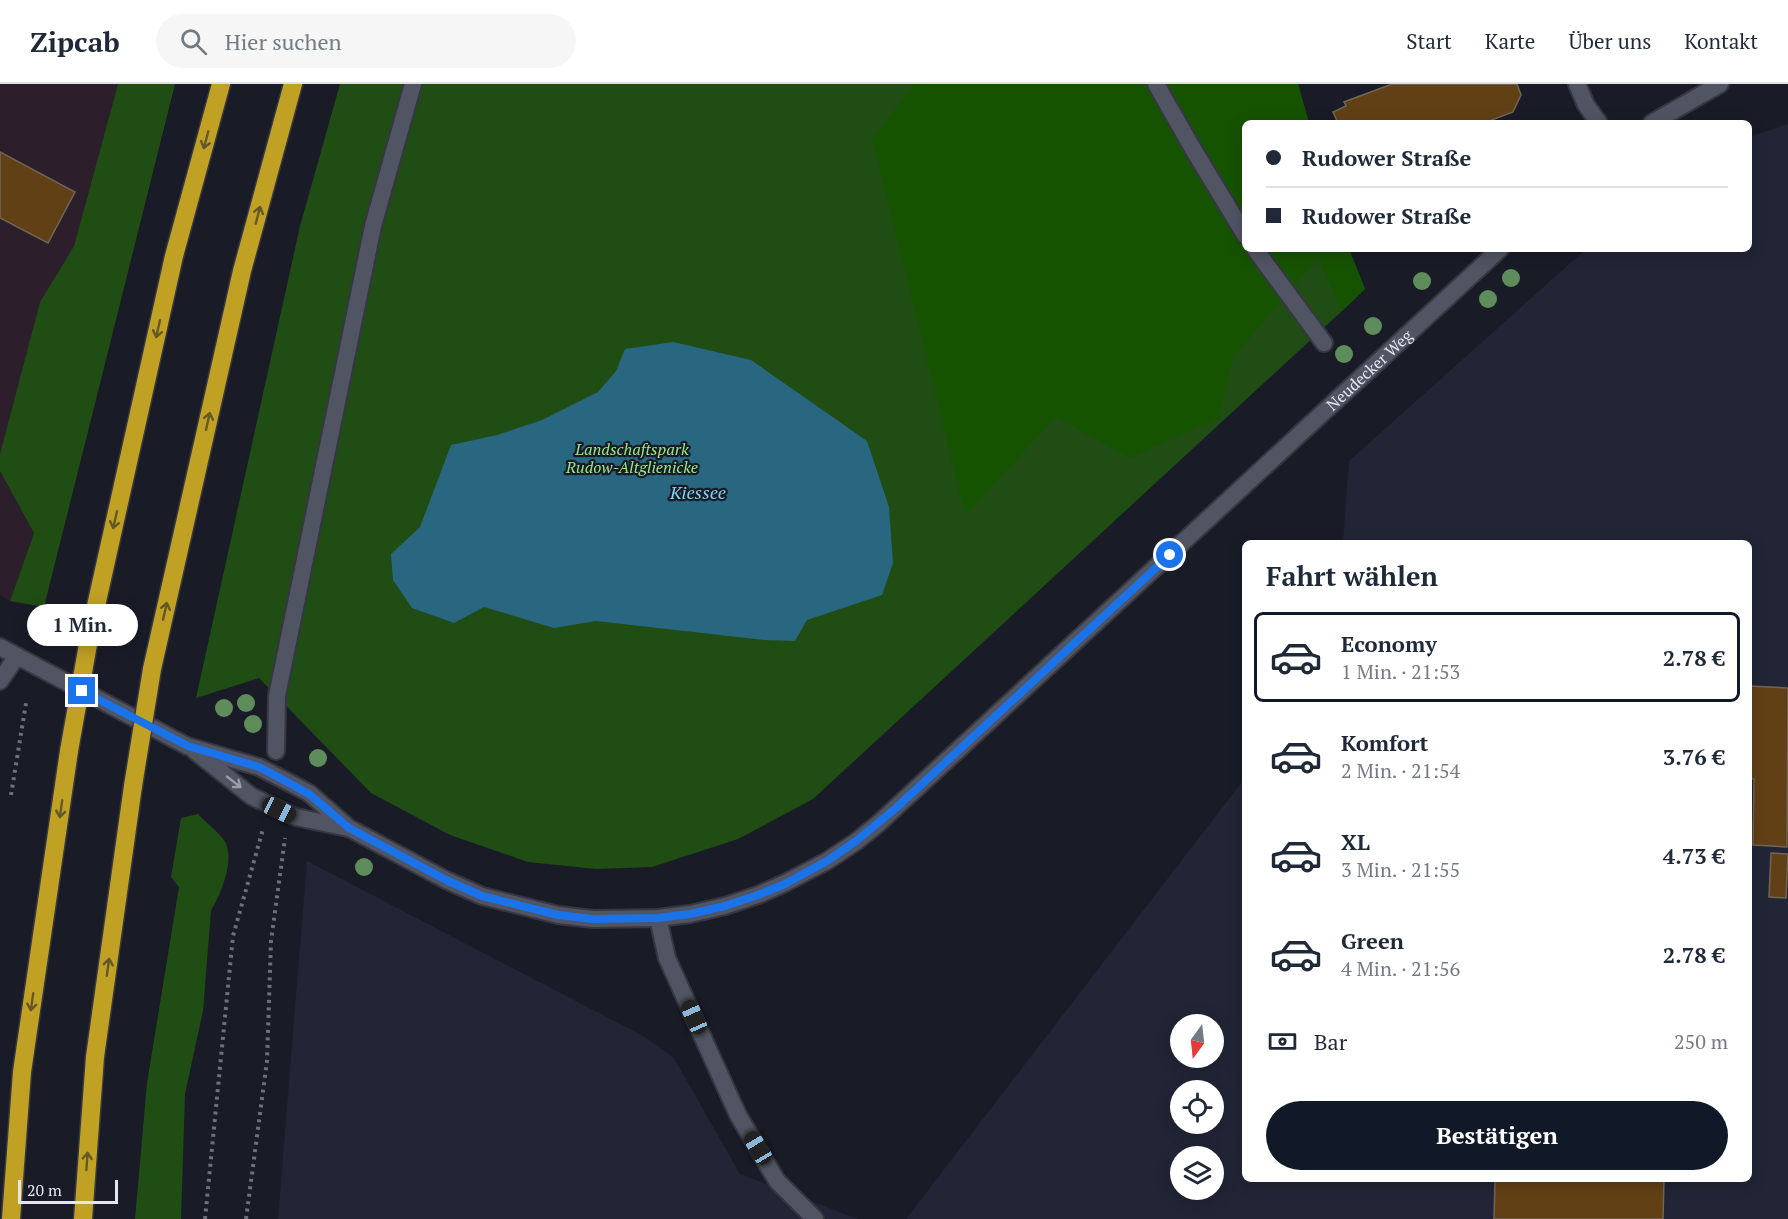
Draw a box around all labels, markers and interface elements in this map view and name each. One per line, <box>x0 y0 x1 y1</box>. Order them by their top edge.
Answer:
search box <box>156 14 576 68</box>
text: Zipcab <box>30 23 120 60</box>
icon: search <box>177 25 210 58</box>
text: Hier suchen <box>225 27 342 56</box>
text: Start <box>1406 27 1452 55</box>
text: Karte <box>1485 27 1535 55</box>
text: Über uns <box>1568 27 1651 55</box>
text: Kontakt <box>1684 27 1758 55</box>
one-way arrow <box>200 131 211 150</box>
text: Rudower Straße <box>1302 143 1471 172</box>
text: Rudower Straße <box>1302 201 1471 230</box>
one-way arrow <box>252 206 264 225</box>
one-way arrow <box>152 319 163 339</box>
street label: Neudecker Weg <box>1321 324 1417 415</box>
one-way arrow <box>202 412 214 431</box>
park label: Landschaftspark Rudow-Altglienicke <box>565 438 698 478</box>
water label: Kiessee <box>669 480 726 504</box>
one-way arrow <box>109 510 121 529</box>
route start <box>1156 541 1183 568</box>
text: Fahrt wählen <box>1266 558 1438 594</box>
one-way arrow <box>160 602 171 622</box>
callout: 1 Min. <box>26 604 138 646</box>
text: 1 Min. <box>52 611 113 638</box>
text: Economy <box>1341 629 1437 658</box>
icon: car <box>1269 630 1323 684</box>
text: 2.78 € <box>1663 643 1725 672</box>
text: 1 Min. · 21:53 <box>1341 658 1460 685</box>
route end <box>68 677 95 704</box>
text: Komfort <box>1341 728 1428 757</box>
icon: car <box>1269 729 1323 783</box>
text: 3.76 € <box>1663 742 1725 771</box>
text: 2 Min. · 21:54 <box>1341 757 1460 784</box>
one-way arrow <box>225 775 241 788</box>
car <box>259 794 299 826</box>
one-way arrow <box>55 799 66 819</box>
text: XL <box>1341 827 1370 856</box>
icon: car <box>1269 828 1323 882</box>
text: 4.73 € <box>1663 841 1725 870</box>
text: 3 Min. · 21:55 <box>1341 856 1460 883</box>
text: Green <box>1341 926 1404 955</box>
icon: car <box>1269 927 1323 981</box>
text: 2.78 € <box>1663 940 1725 969</box>
text: 4 Min. · 21:56 <box>1341 955 1460 982</box>
one-way arrow <box>102 957 113 977</box>
one-way arrow <box>27 992 38 1012</box>
car <box>678 997 710 1037</box>
north arrow <box>1170 1014 1224 1068</box>
map controls <box>1170 1014 1224 1200</box>
icon: cash <box>1266 1025 1299 1058</box>
text: Bar <box>1314 1027 1347 1056</box>
text: 250 m <box>1674 1028 1728 1055</box>
button: locate <box>1170 1080 1224 1134</box>
button: Bestätigen <box>1266 1101 1728 1170</box>
car <box>741 1128 775 1168</box>
button: layers <box>1170 1146 1224 1200</box>
one-way arrow <box>82 1151 93 1171</box>
scale bar <box>18 1177 118 1204</box>
text: 20 m <box>27 1179 62 1201</box>

